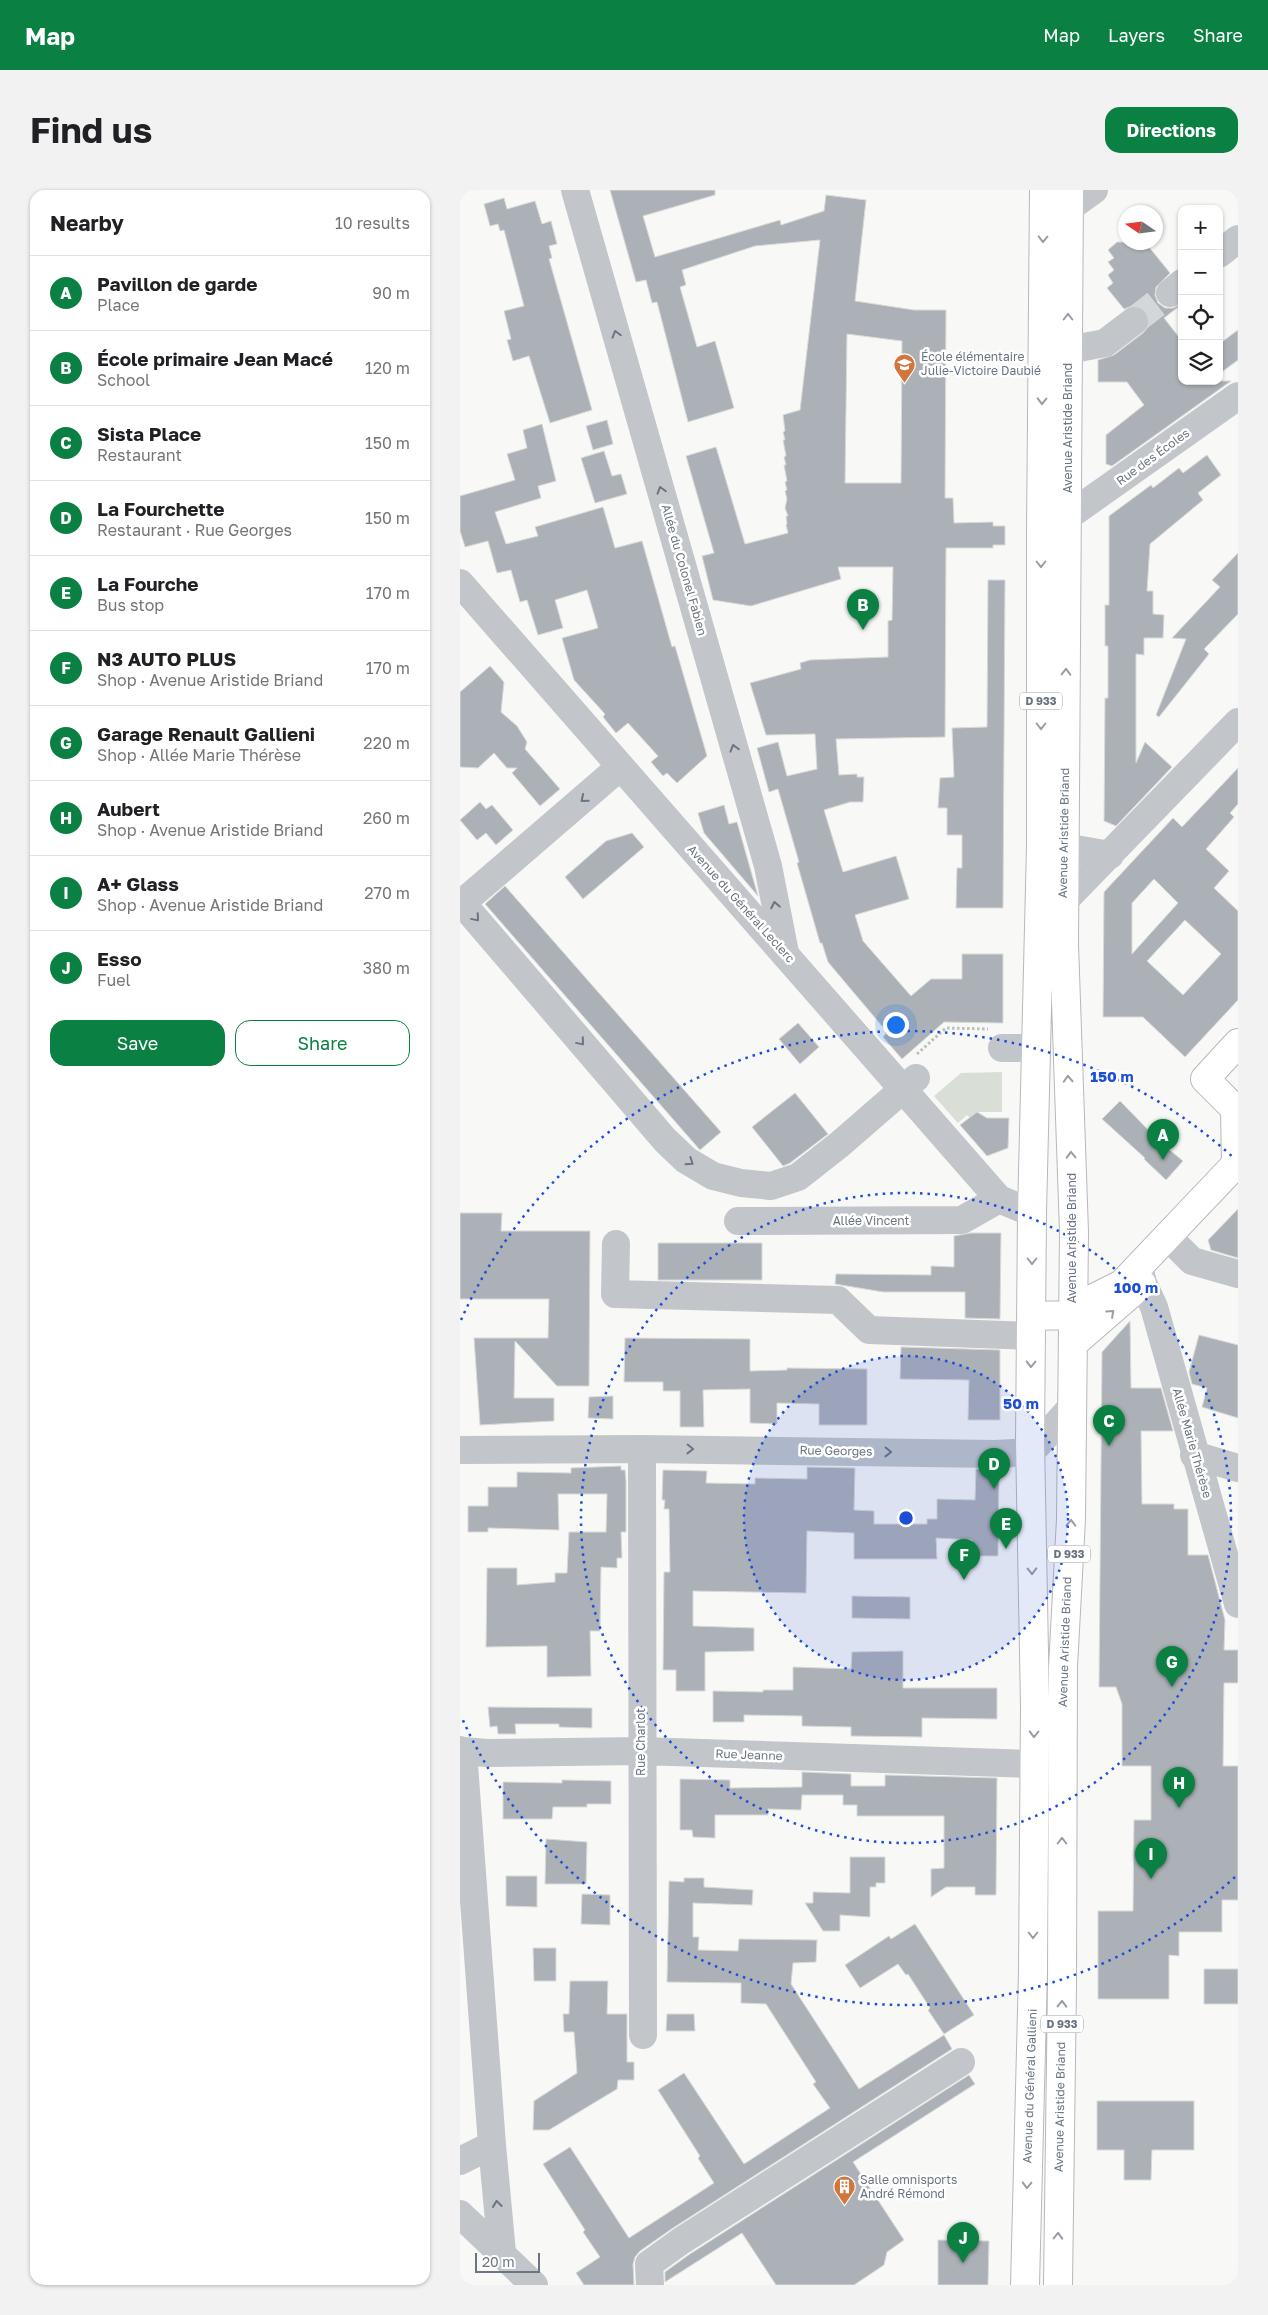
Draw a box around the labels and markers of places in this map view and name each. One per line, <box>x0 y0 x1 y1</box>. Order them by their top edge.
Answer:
place label: École élémentaire Julie-Victoire Daubié <box>921 349 1041 378</box>
school or university icon: École élémentaire Julie-Victoire Daubié <box>893 352 917 383</box>
pin: B <box>847 589 879 630</box>
pin: A <box>1147 1119 1179 1160</box>
pin: C <box>1093 1405 1125 1446</box>
pin: D <box>978 1448 1010 1489</box>
pin: E <box>990 1508 1022 1549</box>
centre of rings <box>897 1509 915 1527</box>
pin: F <box>948 1539 980 1580</box>
pin: G <box>1156 1646 1188 1687</box>
pin: H <box>1163 1767 1195 1808</box>
pin: I <box>1135 1838 1167 1879</box>
place label: Salle omnisports André Rémond <box>860 2172 957 2201</box>
building icon: Salle omnisports André Rémond <box>832 2175 856 2206</box>
pin: J <box>947 2222 979 2263</box>

